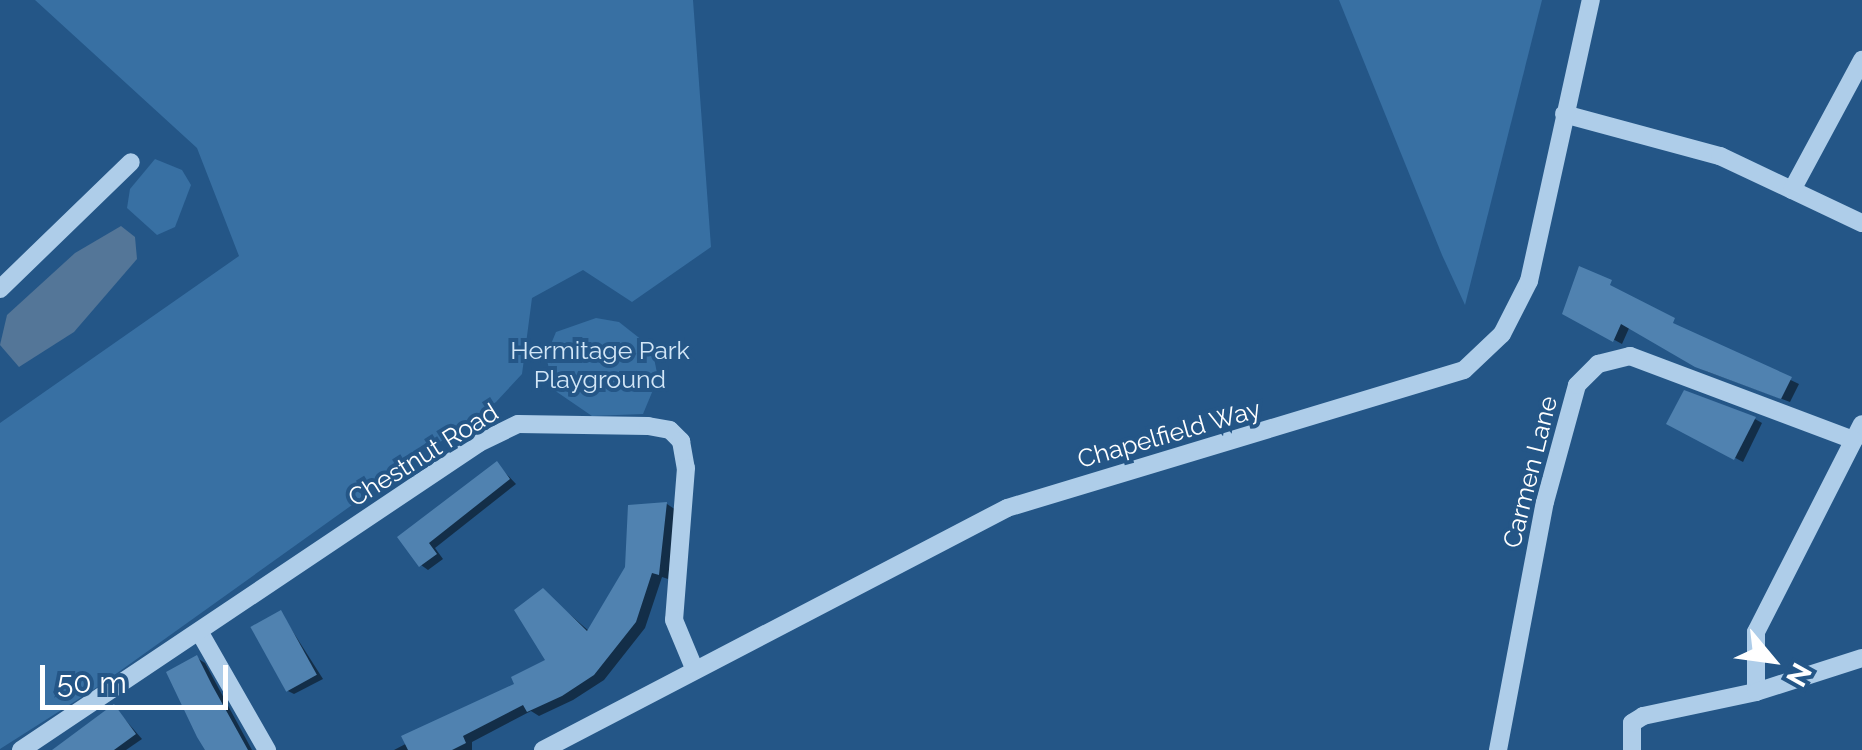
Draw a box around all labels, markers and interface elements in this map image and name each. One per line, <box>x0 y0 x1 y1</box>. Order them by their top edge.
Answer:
park label: Hermitage Park Playground <box>510 336 690 395</box>
street label: Chapelfield Way <box>1074 393 1264 475</box>
street label: Carmen Lane <box>1497 393 1563 551</box>
street label: Chestnut Road <box>343 397 503 513</box>
north arrow <box>1722 610 1822 710</box>
scale bar <box>45 645 232 707</box>
text: N <box>1779 657 1818 692</box>
text: 50 m <box>57 665 127 700</box>

